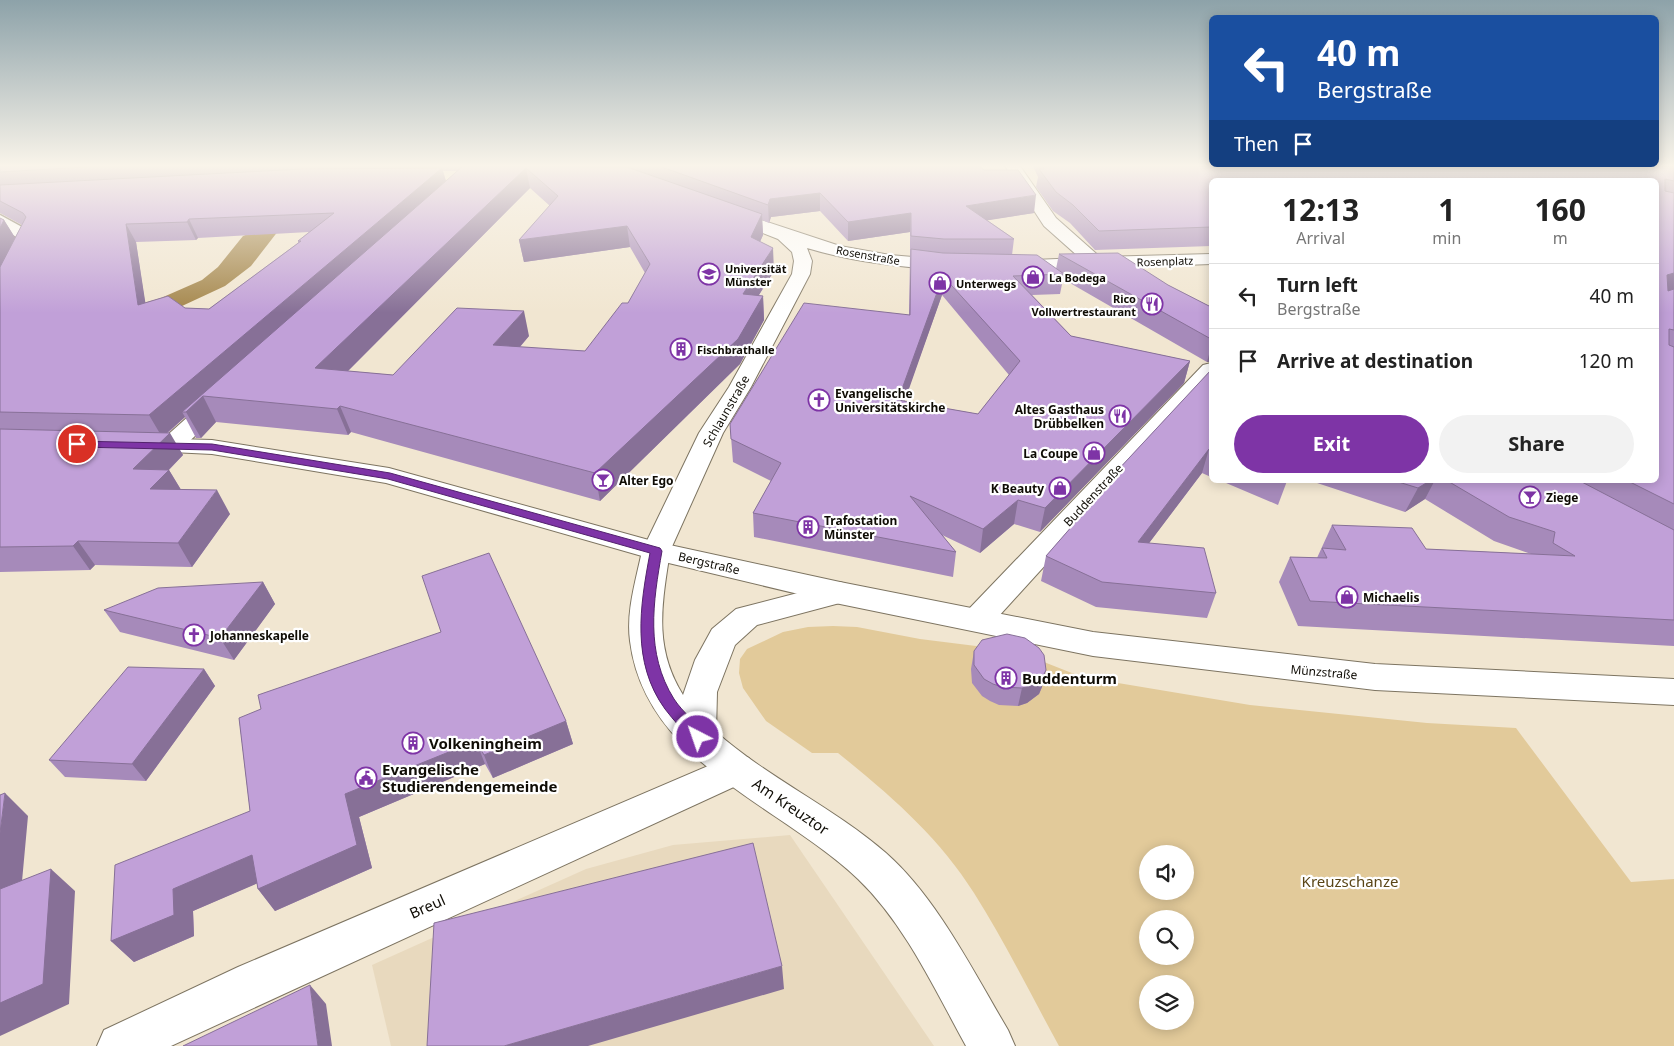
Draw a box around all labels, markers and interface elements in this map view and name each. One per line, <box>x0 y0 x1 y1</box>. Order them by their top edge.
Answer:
text: 40 m <box>1317 29 1400 76</box>
icon: left <box>1234 35 1299 100</box>
text: Bergstraße <box>1317 74 1432 104</box>
icon: arrive <box>1289 130 1317 158</box>
text: Then <box>1234 131 1279 157</box>
text: 12:13 <box>1282 189 1359 230</box>
text: 1 <box>1438 189 1455 230</box>
text: 160 <box>1534 189 1586 230</box>
text: Arrival <box>1296 227 1345 249</box>
text: min <box>1432 227 1461 249</box>
text: m <box>1553 227 1568 249</box>
street label: Rosenstraße <box>835 242 901 268</box>
street label: Rosenplatz <box>1136 253 1194 269</box>
place label: Universität Münster <box>725 261 787 289</box>
school or university icon: Universität Münster <box>697 262 721 286</box>
shop icon: La Bodega <box>1021 265 1045 289</box>
place label: La Bodega <box>1049 270 1106 285</box>
shop icon: Unterwegs <box>928 271 952 295</box>
text: Turn left <box>1277 272 1358 298</box>
place label: Unterwegs <box>956 276 1017 291</box>
icon: left <box>1234 282 1262 310</box>
text: 40 m <box>1590 283 1634 309</box>
place label: Rico Vollwertrestaurant <box>1031 291 1136 319</box>
restaurant icon: Rico Vollwertrestaurant <box>1140 292 1164 316</box>
text: Bergstraße <box>1277 298 1361 320</box>
building icon: Fischbrathalle <box>669 337 693 361</box>
place label: Fischbrathalle <box>697 342 775 357</box>
icon: arrive <box>1234 347 1262 375</box>
text: Arrive at destination <box>1277 348 1473 374</box>
text: 120 m <box>1579 348 1634 374</box>
street label: Schlaunstraße <box>699 372 754 450</box>
place label: Evangelische Universitätskirche <box>835 385 945 416</box>
church icon: Evangelische Universitätskirche <box>807 388 831 412</box>
place label: Altes Gasthaus Drübbelken <box>1015 401 1104 432</box>
restaurant icon: Altes Gasthaus Drübbelken <box>1108 404 1132 428</box>
button: Exit <box>1234 415 1429 473</box>
button: Share <box>1439 415 1634 473</box>
pin <box>56 423 98 465</box>
icon: arrive <box>63 430 91 458</box>
shop icon: La Coupe <box>1082 441 1106 465</box>
place label: La Coupe <box>1023 445 1078 462</box>
street label: Buddenstraße <box>1059 460 1127 530</box>
bar icon: Alter Ego <box>591 468 615 492</box>
place label: Alter Ego <box>619 472 674 489</box>
shop icon: K Beauty <box>1048 476 1072 500</box>
place label: K Beauty <box>991 480 1044 497</box>
bar icon: Ziege <box>1518 485 1542 509</box>
place label: Ziege <box>1546 489 1578 506</box>
place label: Trafostation Münster <box>824 512 897 543</box>
building icon: Trafostation Münster <box>796 515 820 539</box>
street label: Bergstraße <box>677 548 742 578</box>
shop icon: Michaelis <box>1335 585 1359 609</box>
place label: Michaelis <box>1363 589 1419 606</box>
church icon: Johanneskapelle <box>182 623 206 647</box>
place label: Johanneskapelle <box>209 627 309 644</box>
street label: Münzstraße <box>1290 661 1358 683</box>
building icon: Buddenturm <box>994 666 1018 690</box>
place label: Buddenturm <box>1022 668 1117 688</box>
position arrow <box>671 710 723 762</box>
building icon: Volkeningheim <box>401 731 425 755</box>
place label: Volkeningheim <box>429 733 542 753</box>
place label: Evangelische Studierendengemeinde <box>382 759 557 796</box>
public building icon: Evangelische Studierendengemeinde <box>354 766 378 790</box>
street label: Am Kreuztor <box>749 773 833 839</box>
map controls <box>1139 845 1194 1030</box>
button: sound <box>1139 845 1194 900</box>
park label: Kreuzschanze <box>1302 871 1398 891</box>
street label: Breul <box>406 889 448 923</box>
button: search <box>1139 910 1194 965</box>
button: layers <box>1139 975 1194 1030</box>

